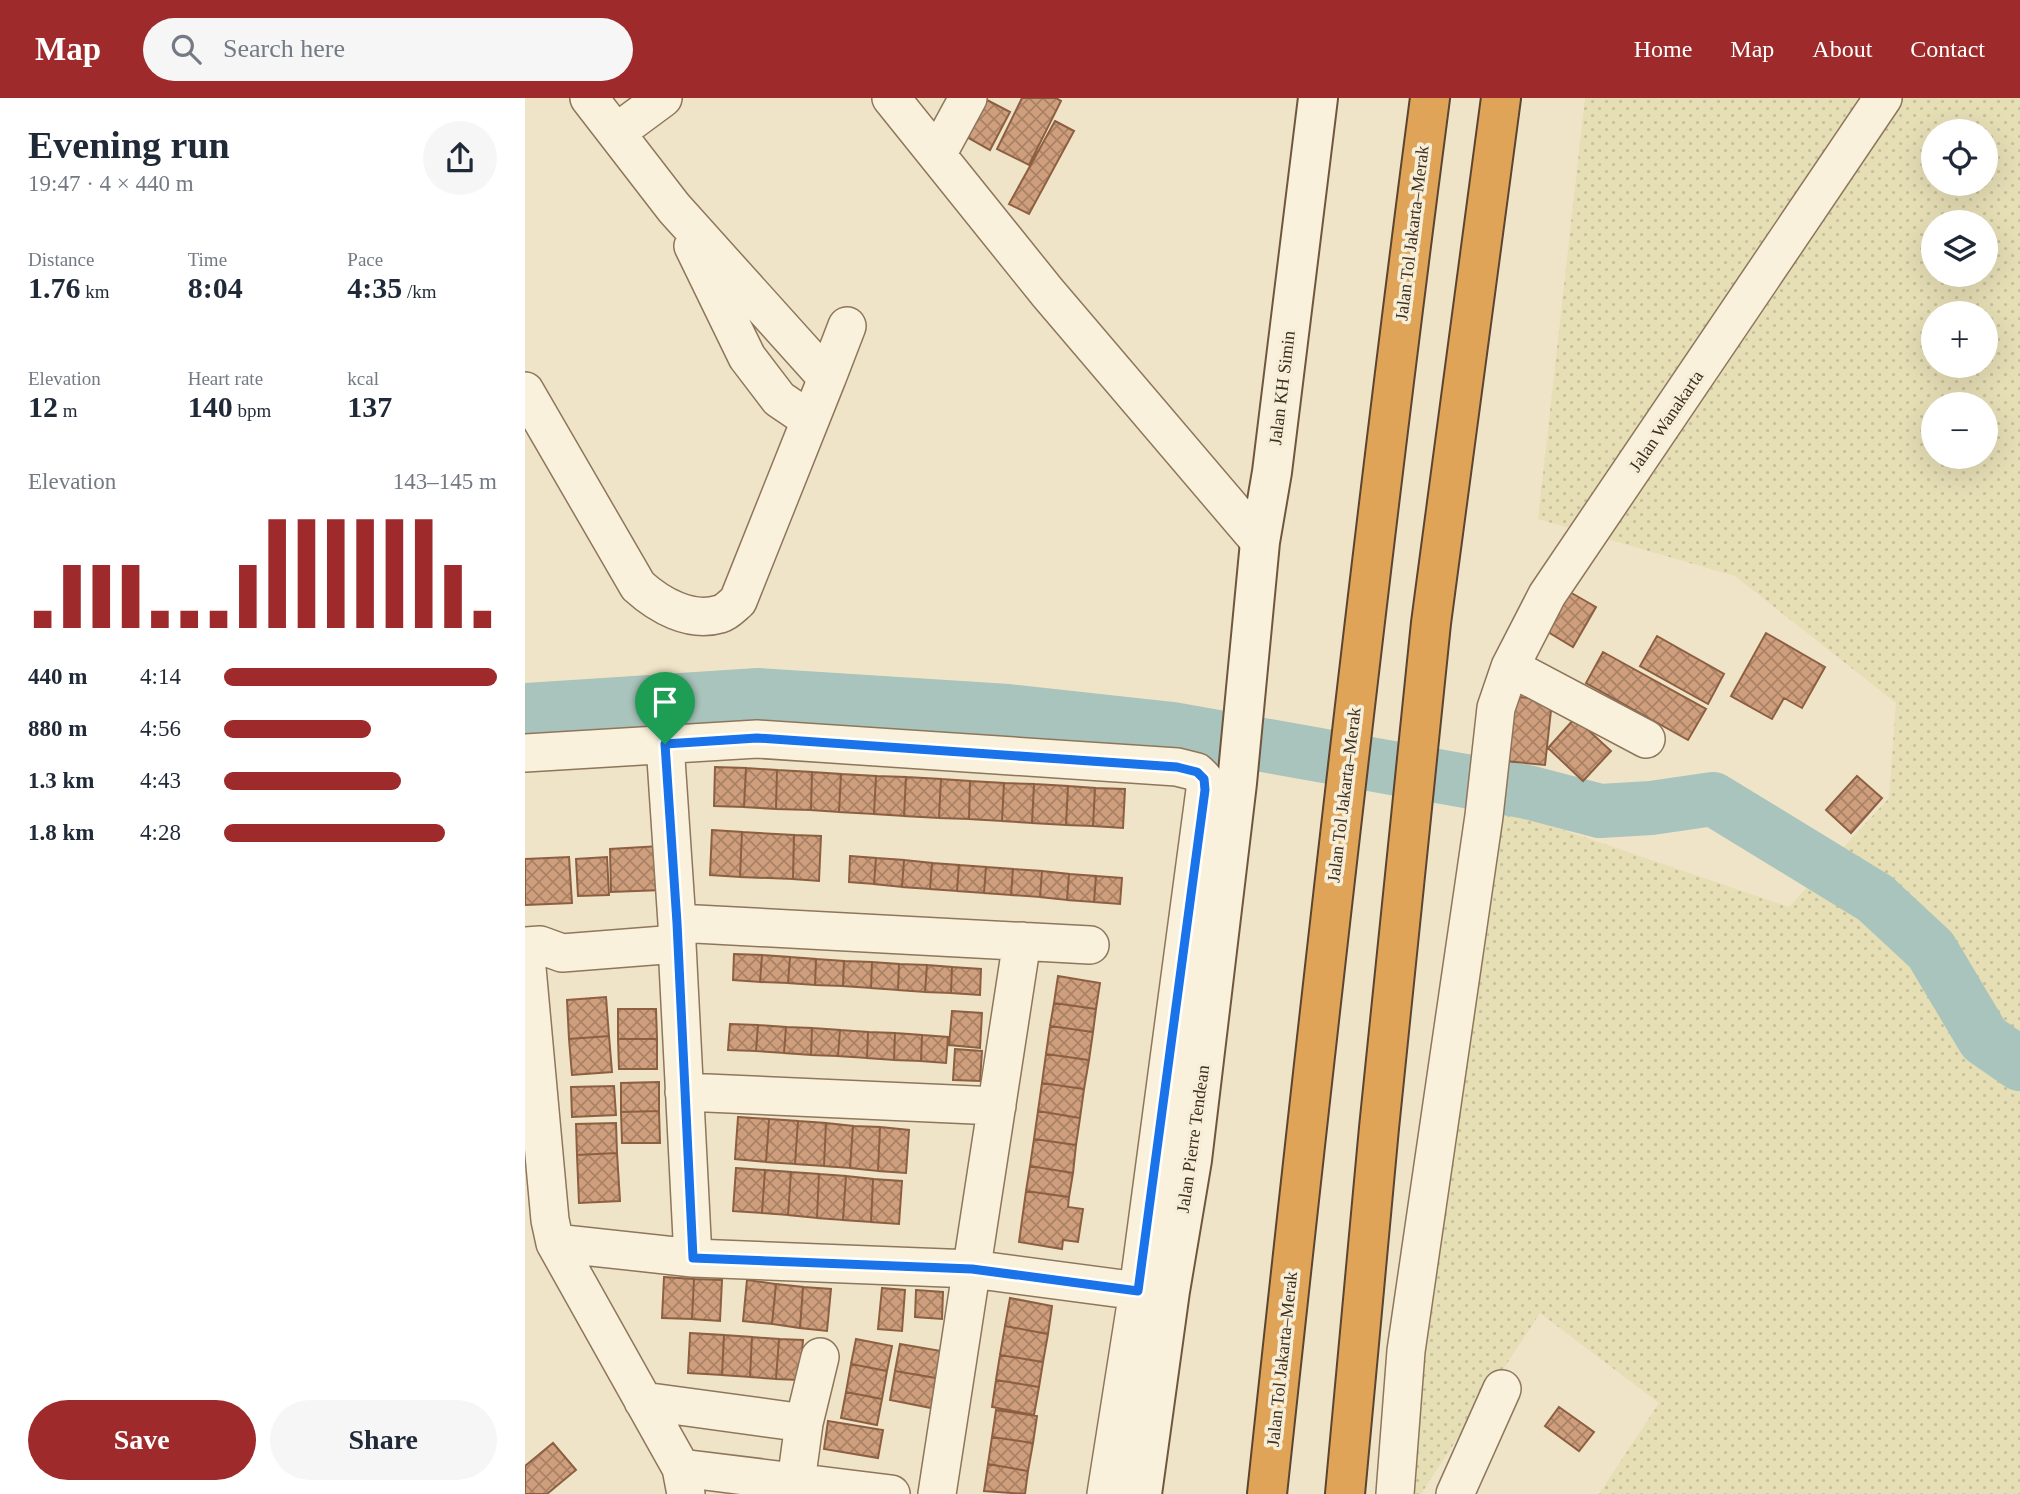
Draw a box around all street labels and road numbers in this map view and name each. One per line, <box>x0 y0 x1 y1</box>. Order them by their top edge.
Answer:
street label: Jalan Tol Jakarta–Merak <box>1391 144 1433 322</box>
street label: Jalan KH Simin <box>1265 330 1299 446</box>
street label: Jalan Wanakarta <box>1625 367 1707 475</box>
street label: Jalan Tol Jakarta–Merak <box>1323 706 1365 884</box>
street label: Jalan Pierre Tendean <box>1173 1064 1213 1214</box>
street label: Jalan Tol Jakarta–Merak <box>1263 1270 1301 1448</box>

